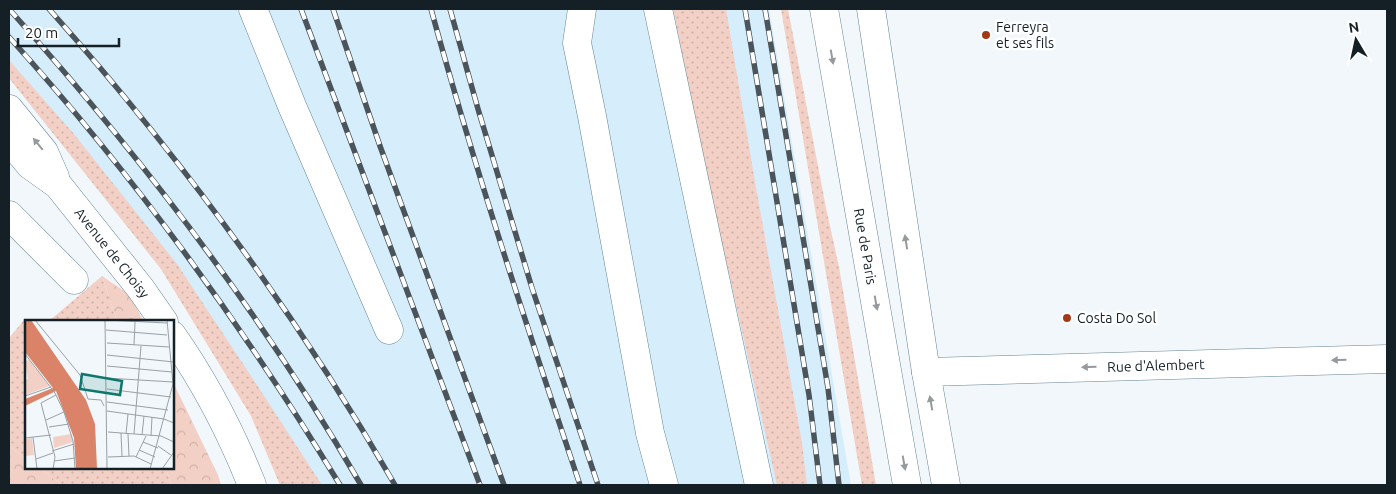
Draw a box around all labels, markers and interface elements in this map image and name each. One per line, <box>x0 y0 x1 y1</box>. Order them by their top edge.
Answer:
scale bar <box>18 15 119 47</box>
north arrow <box>1331 15 1381 65</box>
text: N <box>1348 18 1360 36</box>
place label: Ferreyra et ses fils <box>996 19 1054 51</box>
text: 20 m <box>25 24 58 41</box>
marker: Ferreyra et ses fils <box>980 29 992 41</box>
one-way arrow <box>828 49 836 65</box>
one-way arrow <box>32 138 43 151</box>
street label: Avenue de Choisy <box>71 205 153 301</box>
street label: Rue de Paris <box>851 207 880 286</box>
one-way arrow <box>902 234 910 250</box>
one-way arrow <box>872 295 880 311</box>
place label: Costa Do Sol <box>1077 310 1157 326</box>
marker: Costa Do Sol <box>1061 312 1073 324</box>
inset map <box>25 320 174 469</box>
street label: Rue d'Alembert <box>1107 356 1205 375</box>
one-way arrow <box>1330 356 1346 364</box>
one-way arrow <box>1080 363 1096 371</box>
one-way arrow <box>927 394 935 410</box>
one-way arrow <box>900 455 908 471</box>

